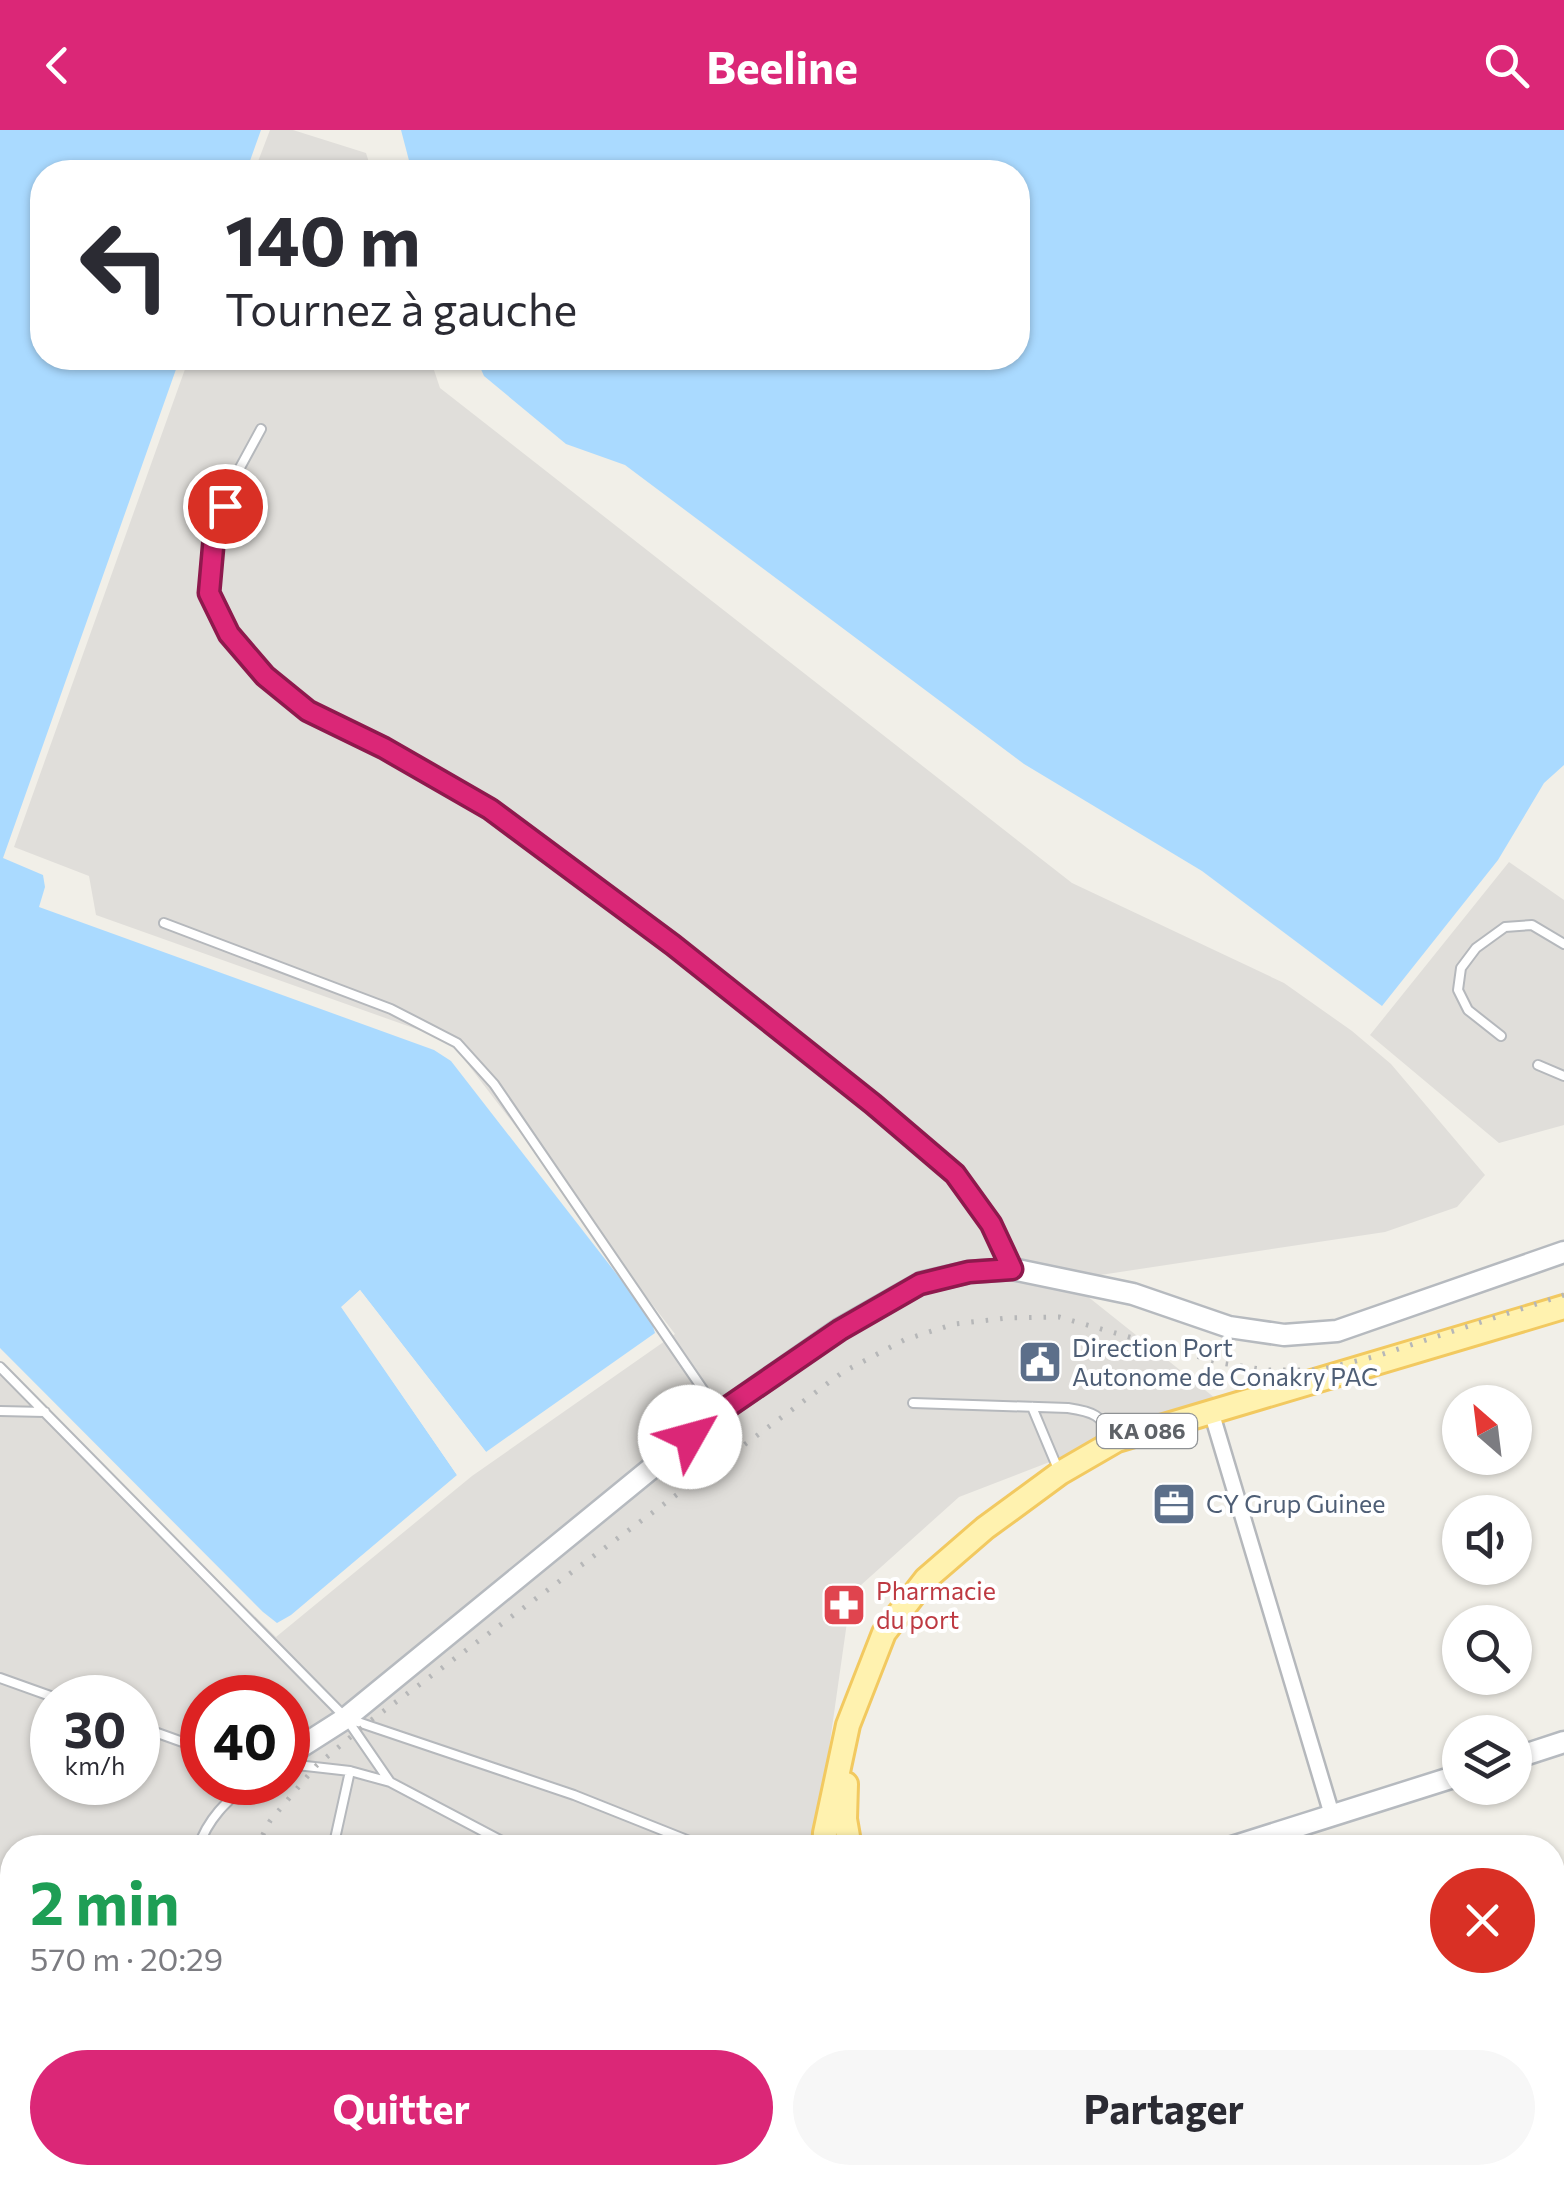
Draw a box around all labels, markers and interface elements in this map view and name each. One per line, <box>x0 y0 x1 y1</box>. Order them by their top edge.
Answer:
icon: back <box>30 38 85 93</box>
text: Beeline <box>706 38 858 93</box>
icon: search <box>1479 38 1534 93</box>
text: 140 m <box>225 195 421 280</box>
icon: left <box>60 200 190 330</box>
text: Tournez à gauche <box>225 280 577 335</box>
pin <box>183 464 268 549</box>
icon: arrive <box>198 479 253 534</box>
place label: Direction Port Autonome de Conakry PAC <box>1072 1332 1378 1391</box>
public building icon: Direction Port Autonome de Conakry PAC <box>1017 1339 1063 1385</box>
position arrow <box>638 1385 742 1489</box>
north arrow <box>1442 1385 1532 1475</box>
map controls <box>1442 1385 1532 1805</box>
road number: KA 086 <box>1097 1414 1197 1448</box>
office icon: CY Grup Guinee <box>1151 1481 1197 1527</box>
place label: CY Grup Guinee <box>1206 1488 1385 1518</box>
button: sound <box>1442 1495 1532 1585</box>
place label: Pharmacie du port <box>876 1575 996 1634</box>
pharmacy icon: Pharmacie du port <box>821 1582 867 1628</box>
button: search <box>1442 1605 1532 1695</box>
speed limit sign: 40 <box>180 1675 310 1805</box>
text: 30 <box>64 1697 126 1758</box>
button: layers <box>1442 1715 1532 1805</box>
text: km/h <box>65 1750 125 1780</box>
text: 2 min <box>30 1864 179 1937</box>
button: close <box>1430 1868 1535 1973</box>
text: 570 m · 20:29 <box>30 1938 223 1978</box>
button: Quitter <box>30 2050 773 2165</box>
button: Partager <box>793 2050 1535 2165</box>

